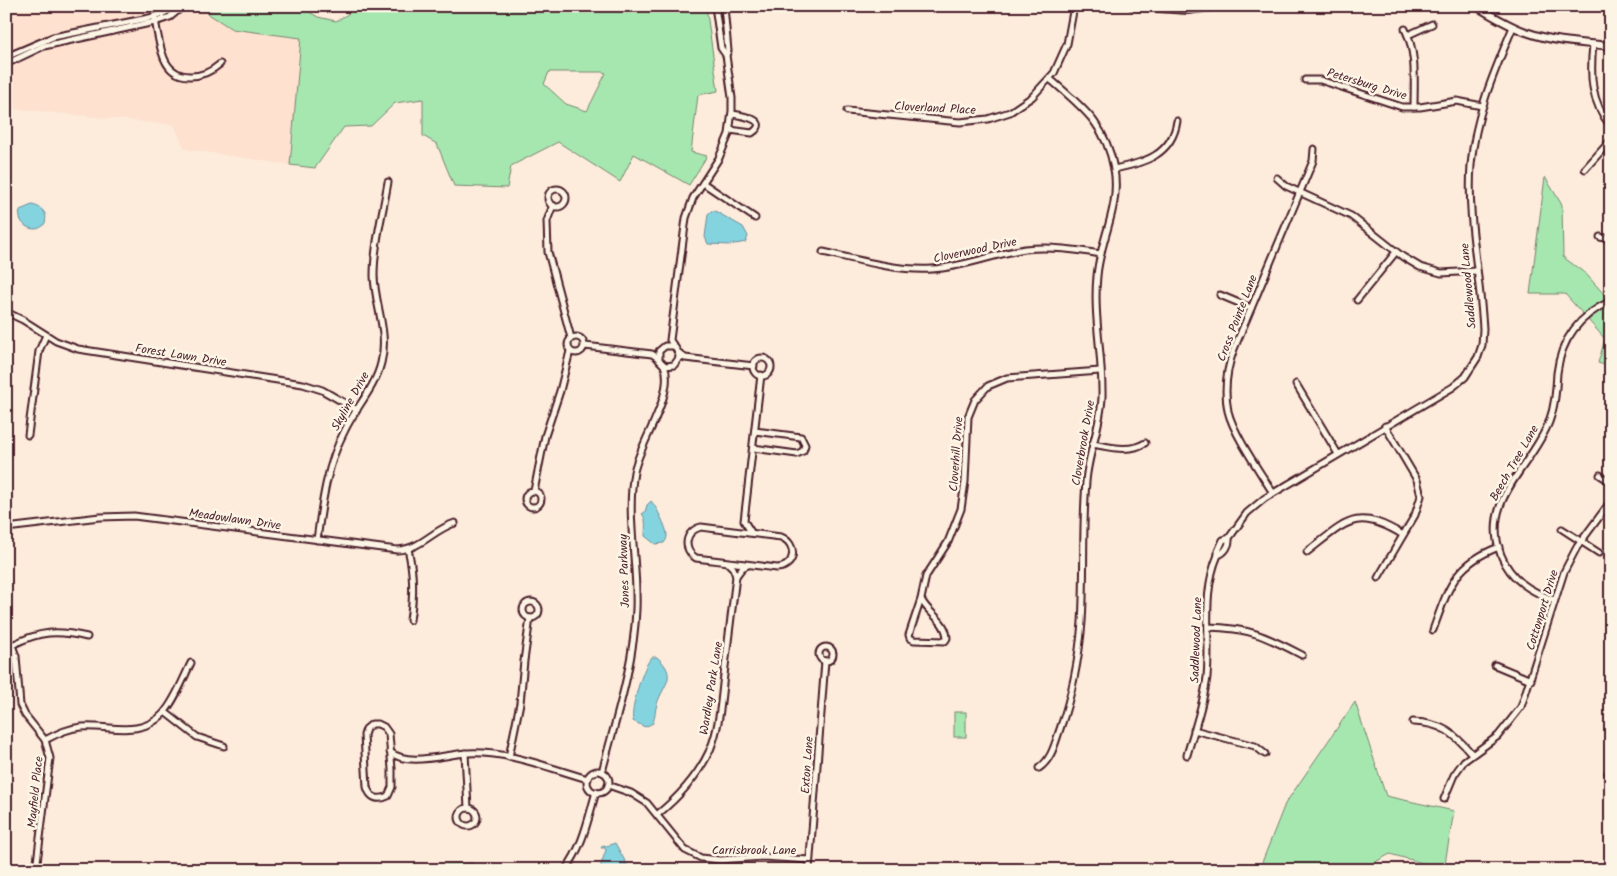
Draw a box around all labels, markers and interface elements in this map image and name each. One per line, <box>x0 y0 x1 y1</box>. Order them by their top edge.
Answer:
street label: Petersburg Drive <box>1325 63 1410 106</box>
street label: Cloverland Place <box>894 97 977 120</box>
street label: Cloverwood Drive <box>932 232 1019 269</box>
street label: Saddlewood Lane <box>1455 242 1482 330</box>
street label: Cross Pointe Lane <box>1212 271 1263 364</box>
street label: Forest Lawn Drive <box>134 339 229 372</box>
street label: Skyline Drive <box>326 368 375 434</box>
street label: Cloverbrook Drive <box>1067 398 1100 487</box>
street label: Cloverhill Drive <box>944 415 969 492</box>
street label: Beech Tree Lane <box>1485 421 1544 505</box>
street label: Meadowlawn Drive <box>188 504 283 535</box>
street label: Jones Parkway <box>614 533 635 608</box>
street label: Cottonport Drive <box>1521 567 1564 653</box>
street label: Saddlewood Lane <box>1186 596 1208 683</box>
street label: Wardley Park Lane <box>695 639 728 736</box>
street label: Exton Lane <box>796 735 819 794</box>
street label: Mayfield Place <box>22 755 49 829</box>
street label: Carrisbrook Lane <box>712 841 797 860</box>

